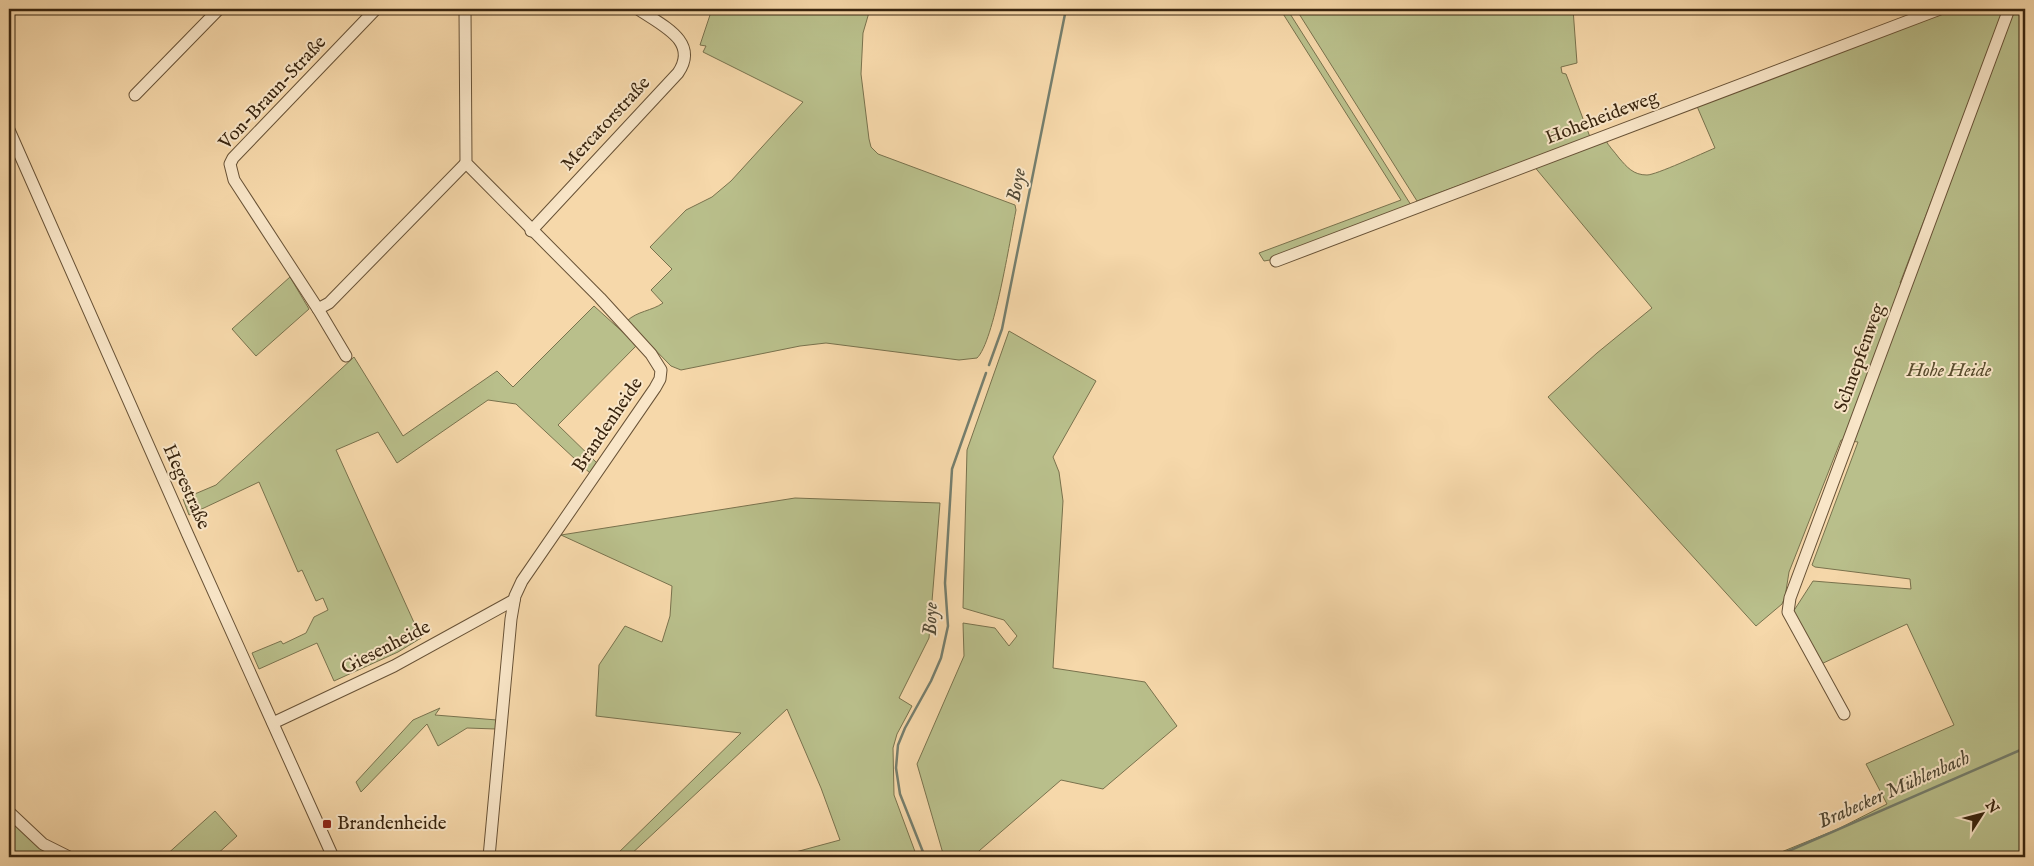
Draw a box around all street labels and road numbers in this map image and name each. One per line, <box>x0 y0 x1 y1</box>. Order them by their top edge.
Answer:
street label: Von-Braun-Straße <box>213 31 332 156</box>
street label: Mercatorstraße <box>556 72 656 176</box>
street label: Hoheheideweg <box>1542 85 1662 151</box>
street label: Schnepfenweg <box>1829 300 1891 416</box>
street label: Brandenheide <box>567 373 649 477</box>
street label: Hegestraße <box>157 441 216 534</box>
street label: Giesenheide <box>337 615 435 681</box>

